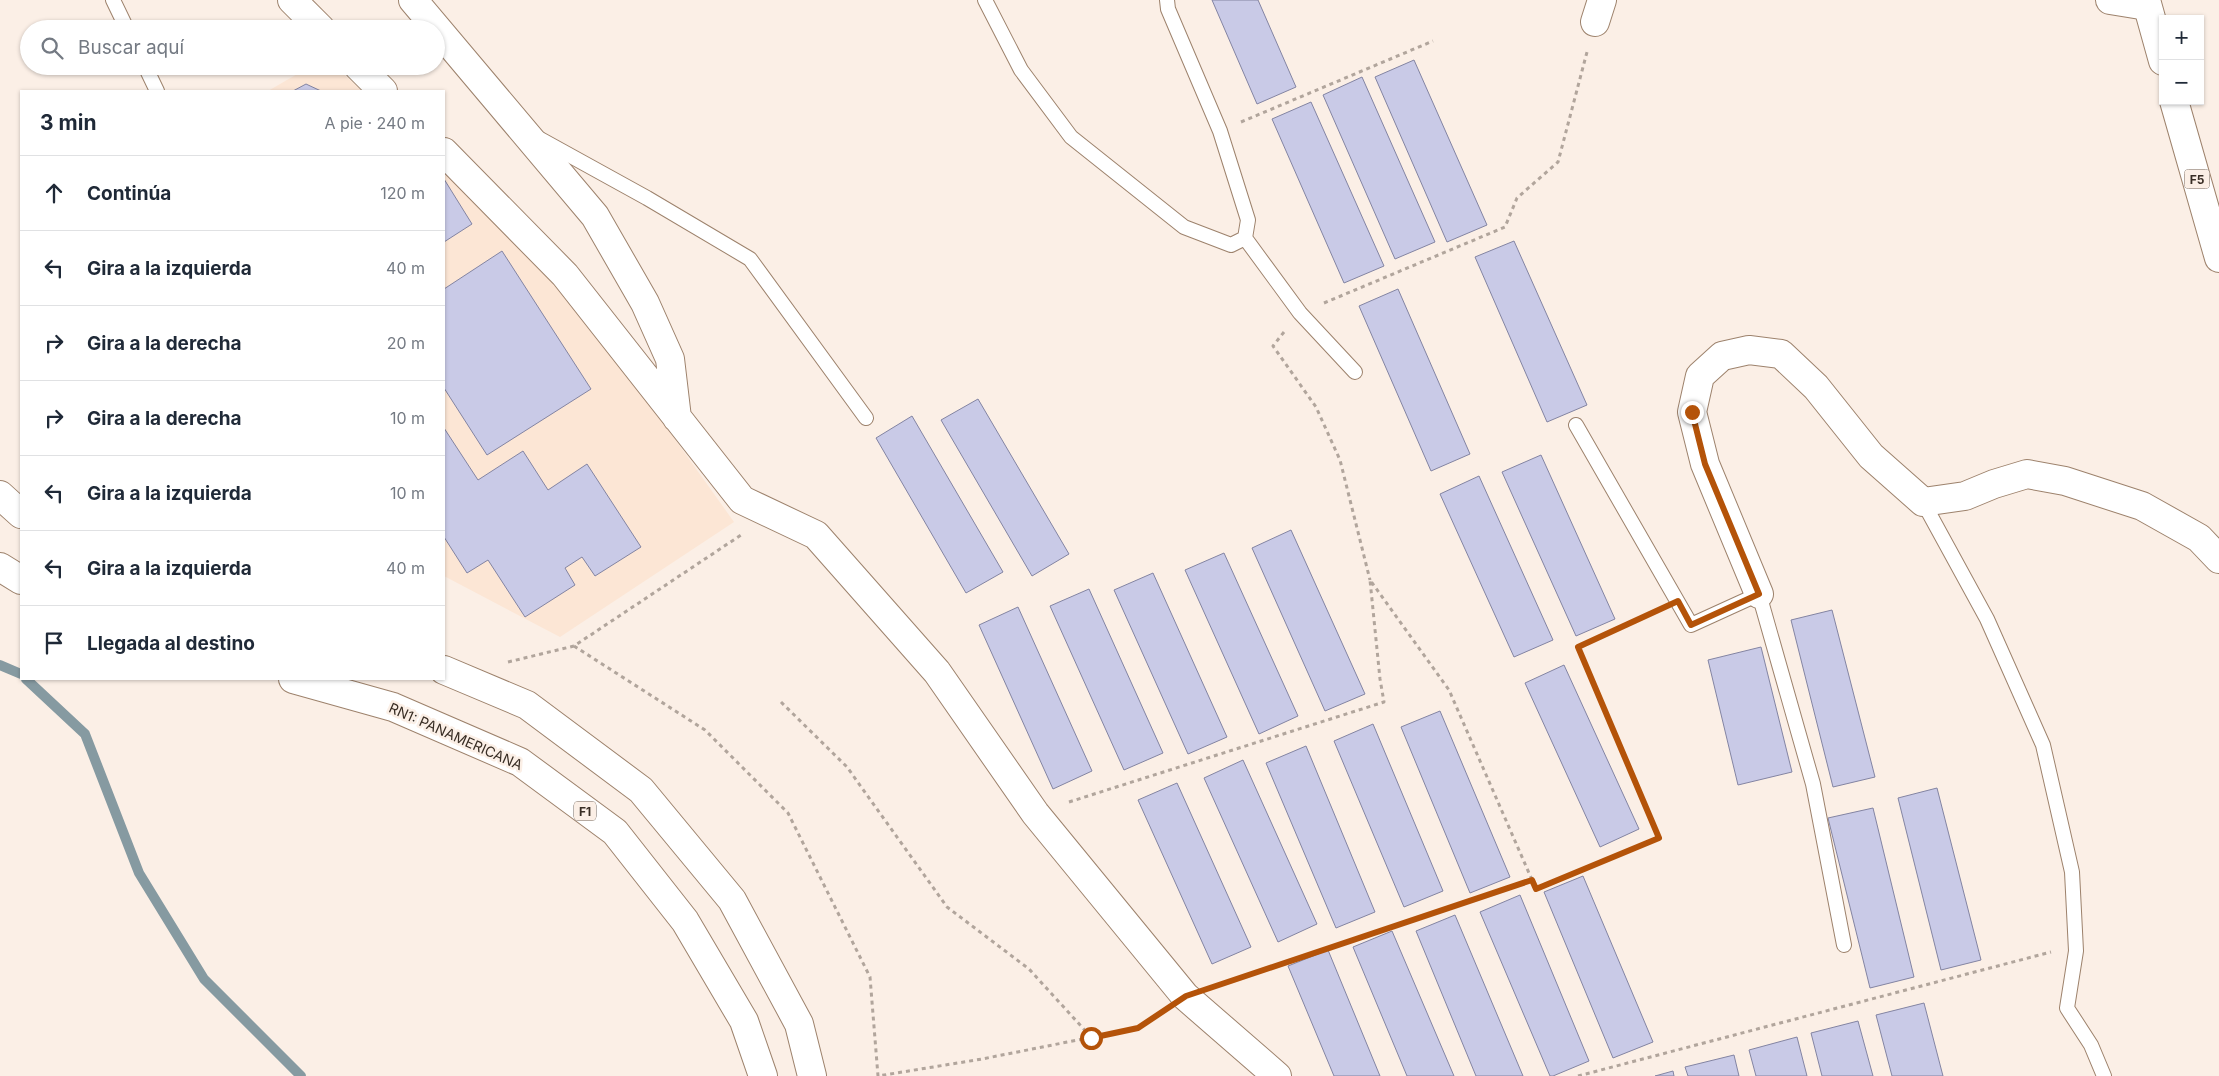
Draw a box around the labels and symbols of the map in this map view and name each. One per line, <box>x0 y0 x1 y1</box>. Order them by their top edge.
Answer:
road number: F5 <box>2184 170 2210 188</box>
route end <box>1681 401 1704 424</box>
street label: RN1: PANAMERICANA <box>386 699 526 773</box>
road number: F1 <box>574 801 596 820</box>
route start <box>1080 1027 1103 1050</box>

